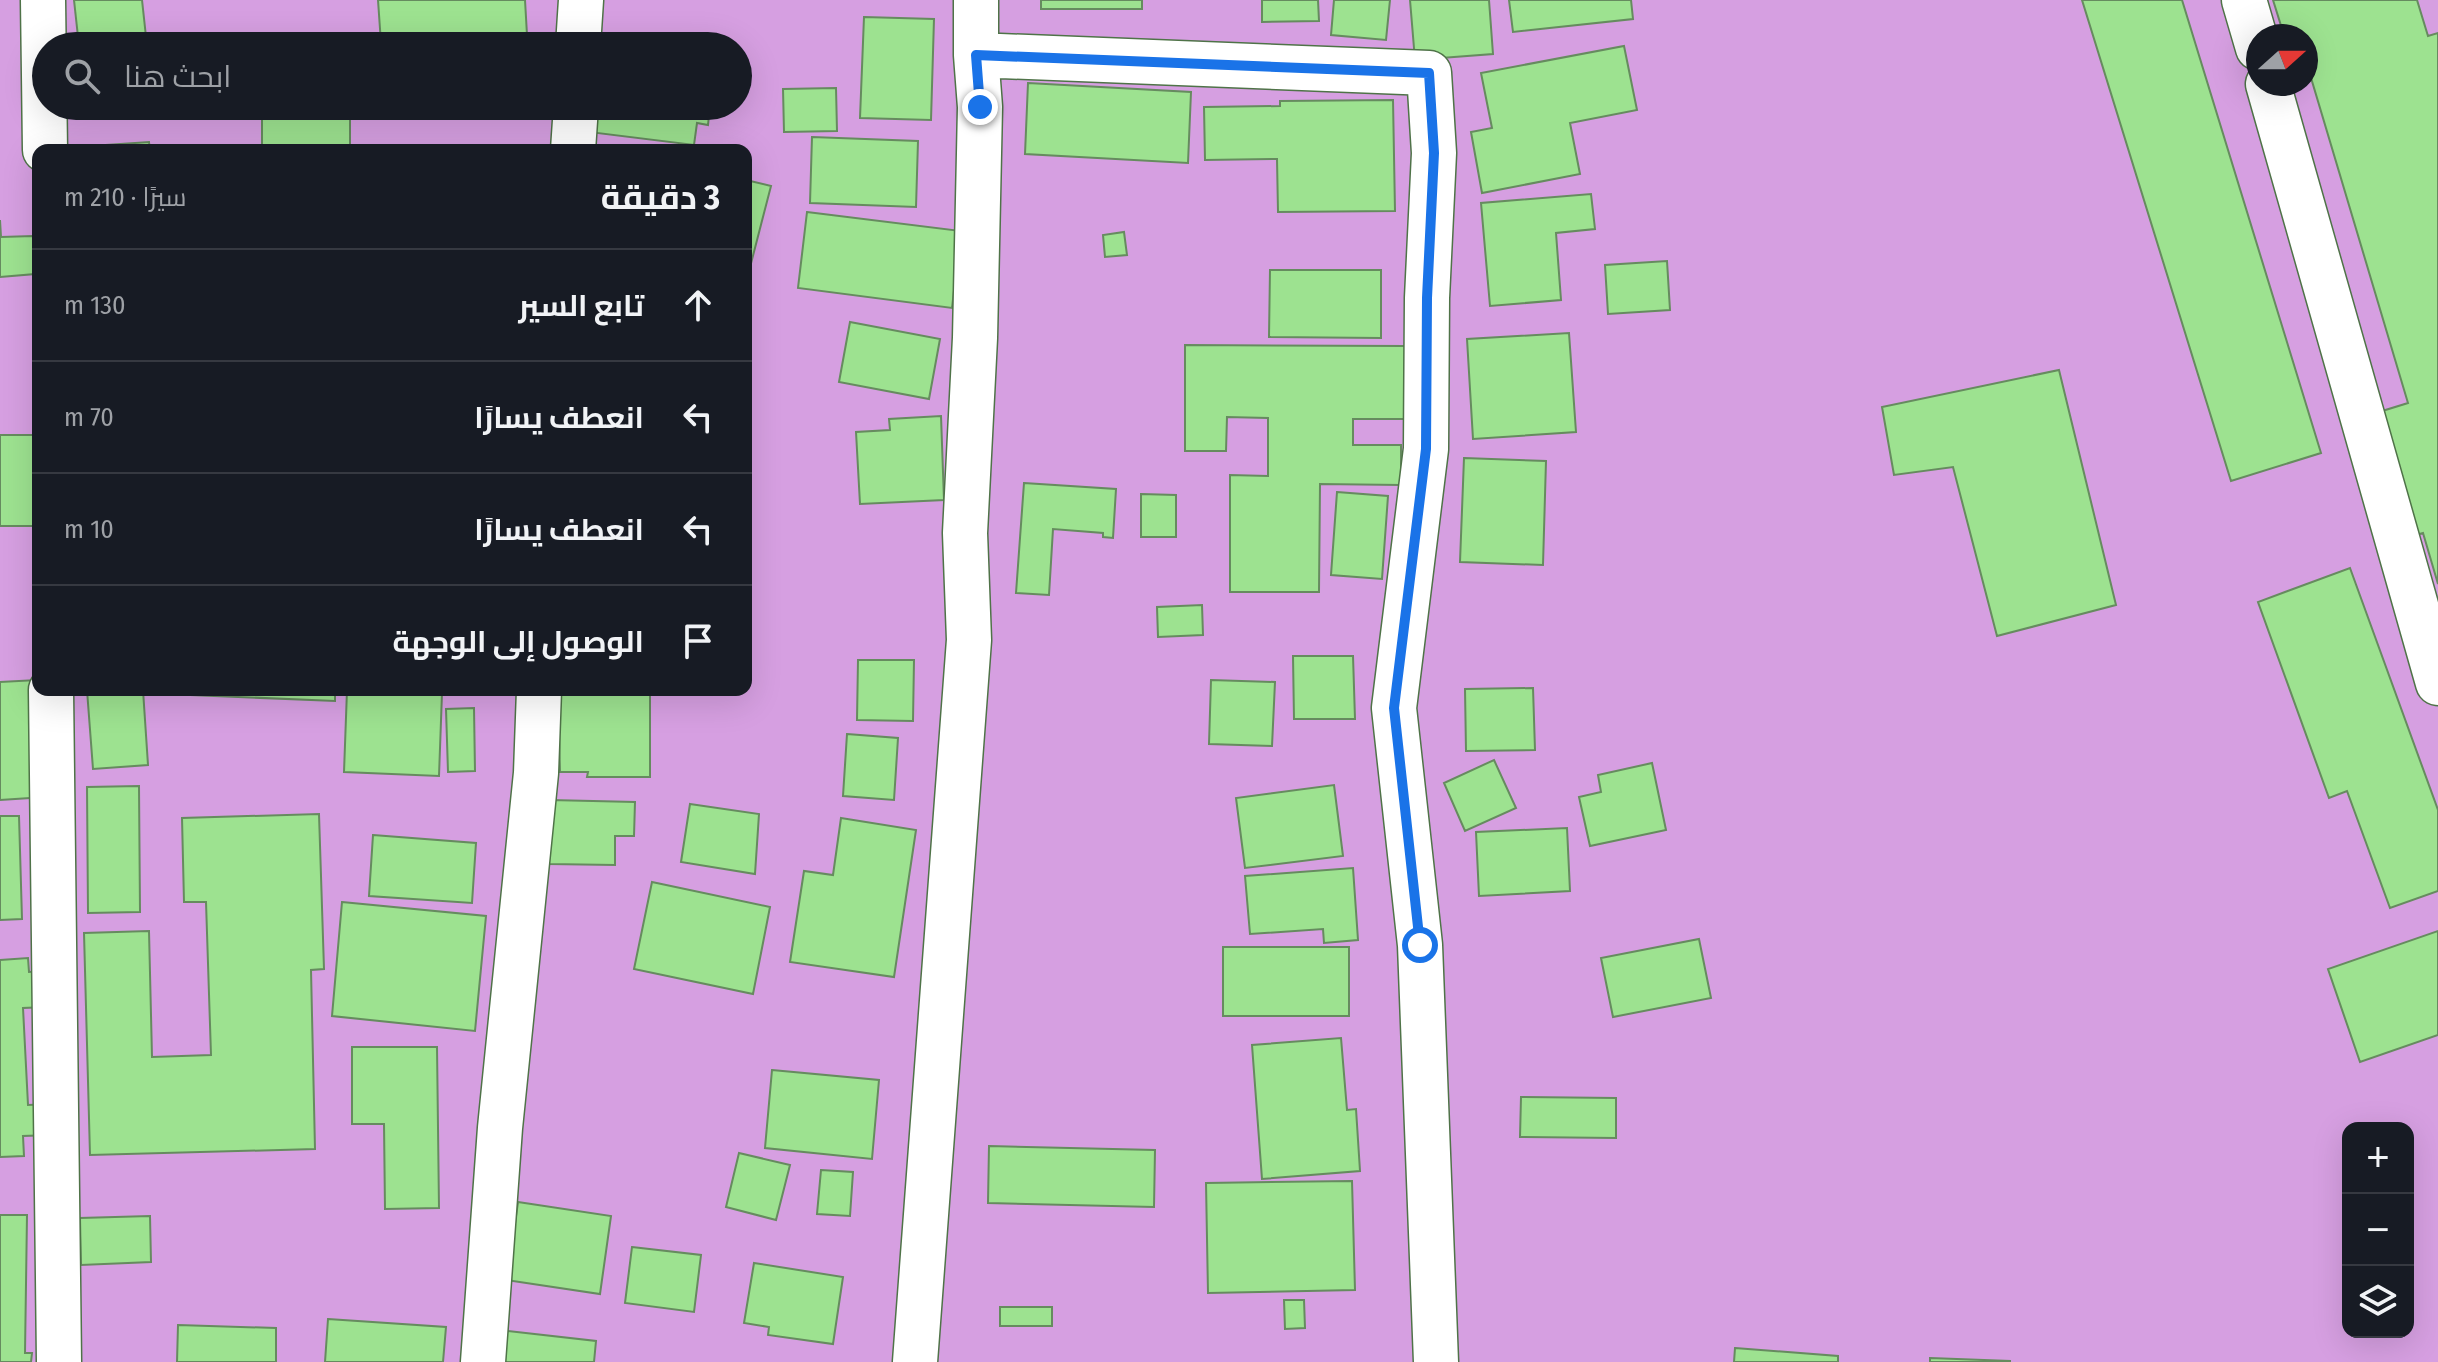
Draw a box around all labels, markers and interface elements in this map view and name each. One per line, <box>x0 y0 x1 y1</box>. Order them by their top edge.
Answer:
north arrow <box>2246 24 2318 96</box>
search box <box>32 32 752 120</box>
icon: search <box>60 54 104 98</box>
text: ابحث هنا <box>124 59 231 95</box>
route end <box>962 89 998 125</box>
text: 3 دقيقة <box>601 177 720 218</box>
text: سيرًا · 210 m <box>64 182 186 213</box>
icon: ahead <box>676 283 720 327</box>
text: تابع السير <box>518 288 644 324</box>
text: 130 m <box>64 290 126 321</box>
icon: left <box>676 395 720 439</box>
text: انعطف يسارًا <box>474 400 644 436</box>
text: 70 m <box>64 402 114 433</box>
icon: left <box>676 507 720 551</box>
text: انعطف يسارًا <box>474 512 644 548</box>
text: 10 m <box>64 514 114 545</box>
icon: arrive <box>676 619 720 663</box>
text: الوصول إلى الوجهة <box>393 624 644 660</box>
route start <box>1402 927 1438 963</box>
map controls <box>2342 1122 2414 1338</box>
button: + <box>2342 1122 2414 1194</box>
button: − <box>2342 1194 2414 1266</box>
button: layers <box>2342 1266 2414 1338</box>

